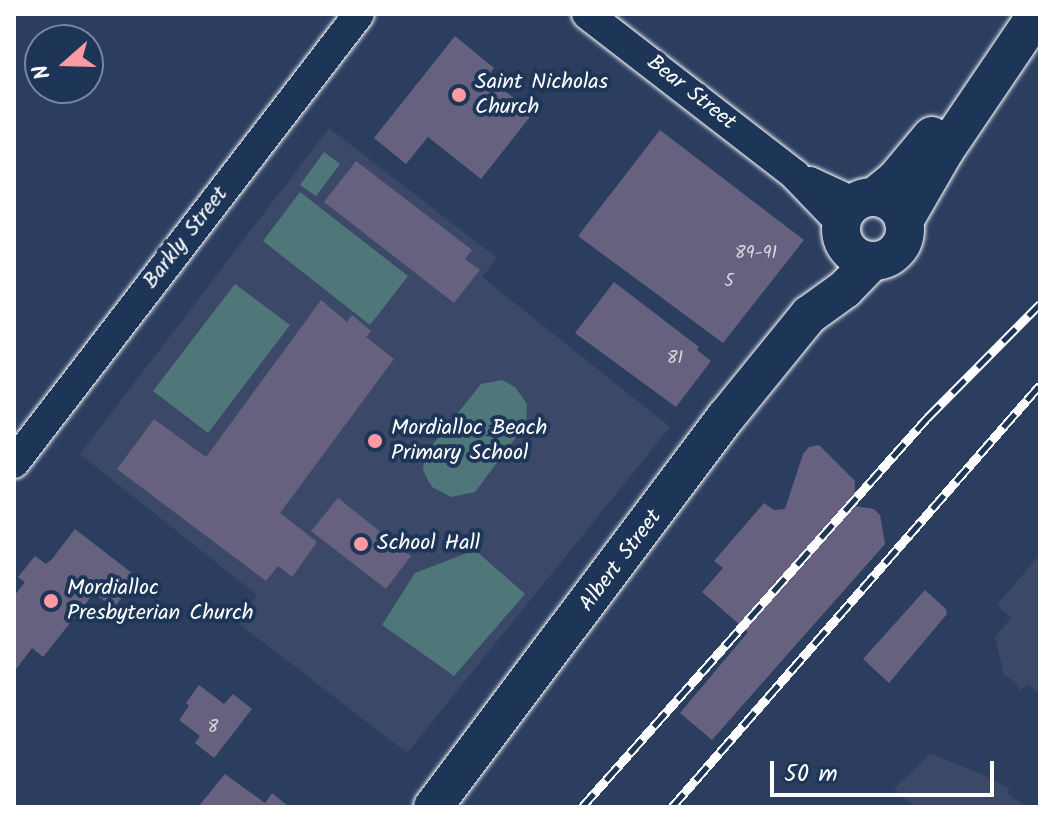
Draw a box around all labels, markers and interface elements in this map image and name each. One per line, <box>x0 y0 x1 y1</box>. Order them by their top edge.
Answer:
north arrow <box>24 24 104 104</box>
street label: Bear Street <box>641 50 741 136</box>
text: N <box>24 59 62 84</box>
place label: Saint Nicholas Church <box>475 69 608 120</box>
marker: Saint Nicholas Church <box>450 86 468 104</box>
street label: Barkly Street <box>138 182 234 294</box>
house number: 89-91 <box>735 243 777 265</box>
house number: 5 <box>724 271 734 293</box>
house number: 81 <box>667 348 683 370</box>
place label: Mordialloc Beach Primary School <box>391 415 547 466</box>
marker: Mordialloc Beach Primary School <box>366 432 384 450</box>
street label: Albert Street <box>574 505 668 617</box>
place label: School Hall <box>377 531 480 557</box>
marker: School Hall <box>352 535 370 553</box>
place label: Mordialloc Presbyterian Church <box>67 575 254 626</box>
marker: Mordialloc Presbyterian Church <box>42 592 60 610</box>
house number: 8 <box>208 717 218 739</box>
scale bar <box>774 745 998 795</box>
text: 50 m <box>784 755 838 794</box>

